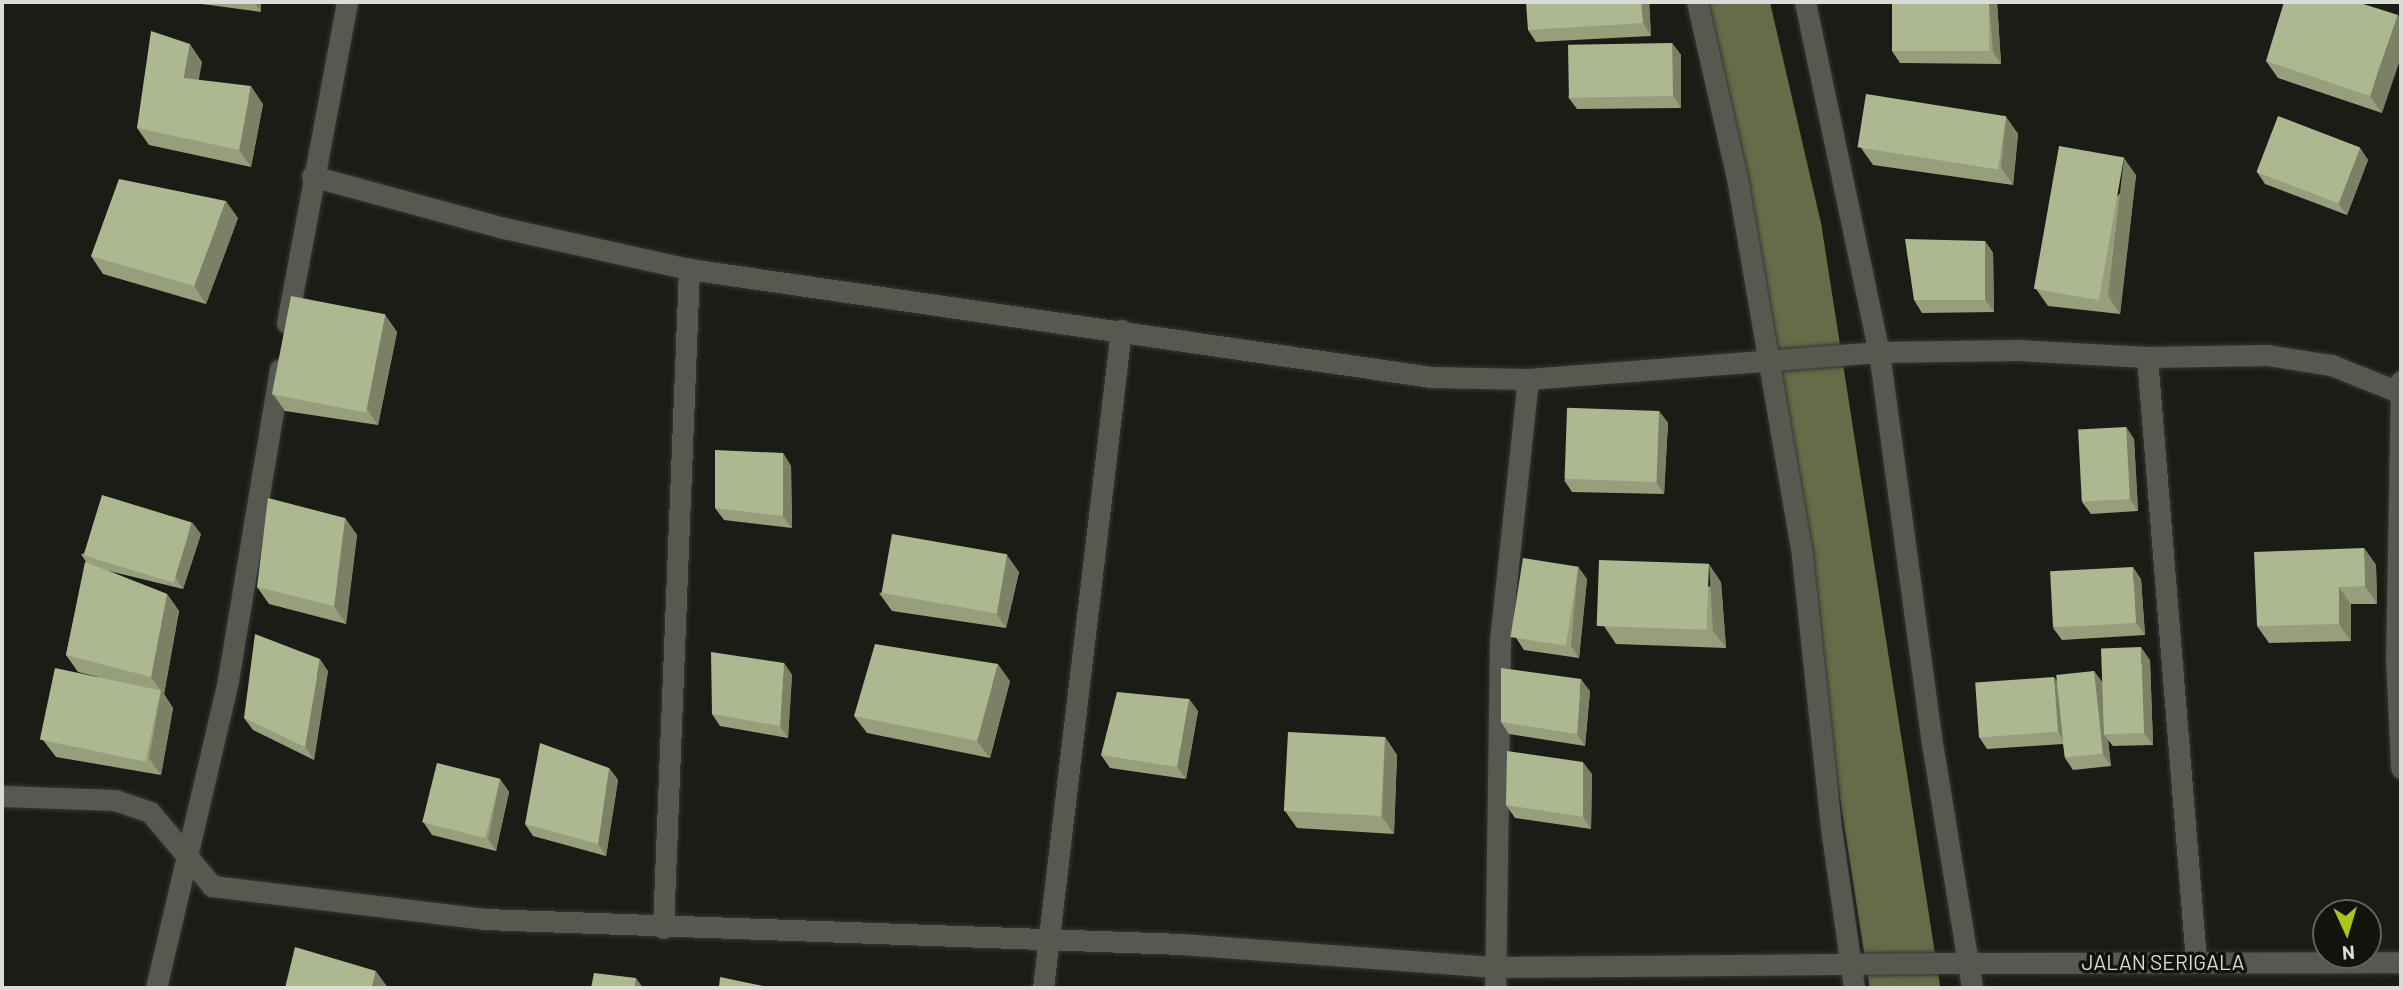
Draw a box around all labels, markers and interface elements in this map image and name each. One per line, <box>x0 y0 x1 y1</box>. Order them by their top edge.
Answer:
north arrow <box>2312 899 2382 969</box>
text: N <box>2341 942 2355 965</box>
street label: JALAN SERIGALA <box>2081 949 2245 975</box>

